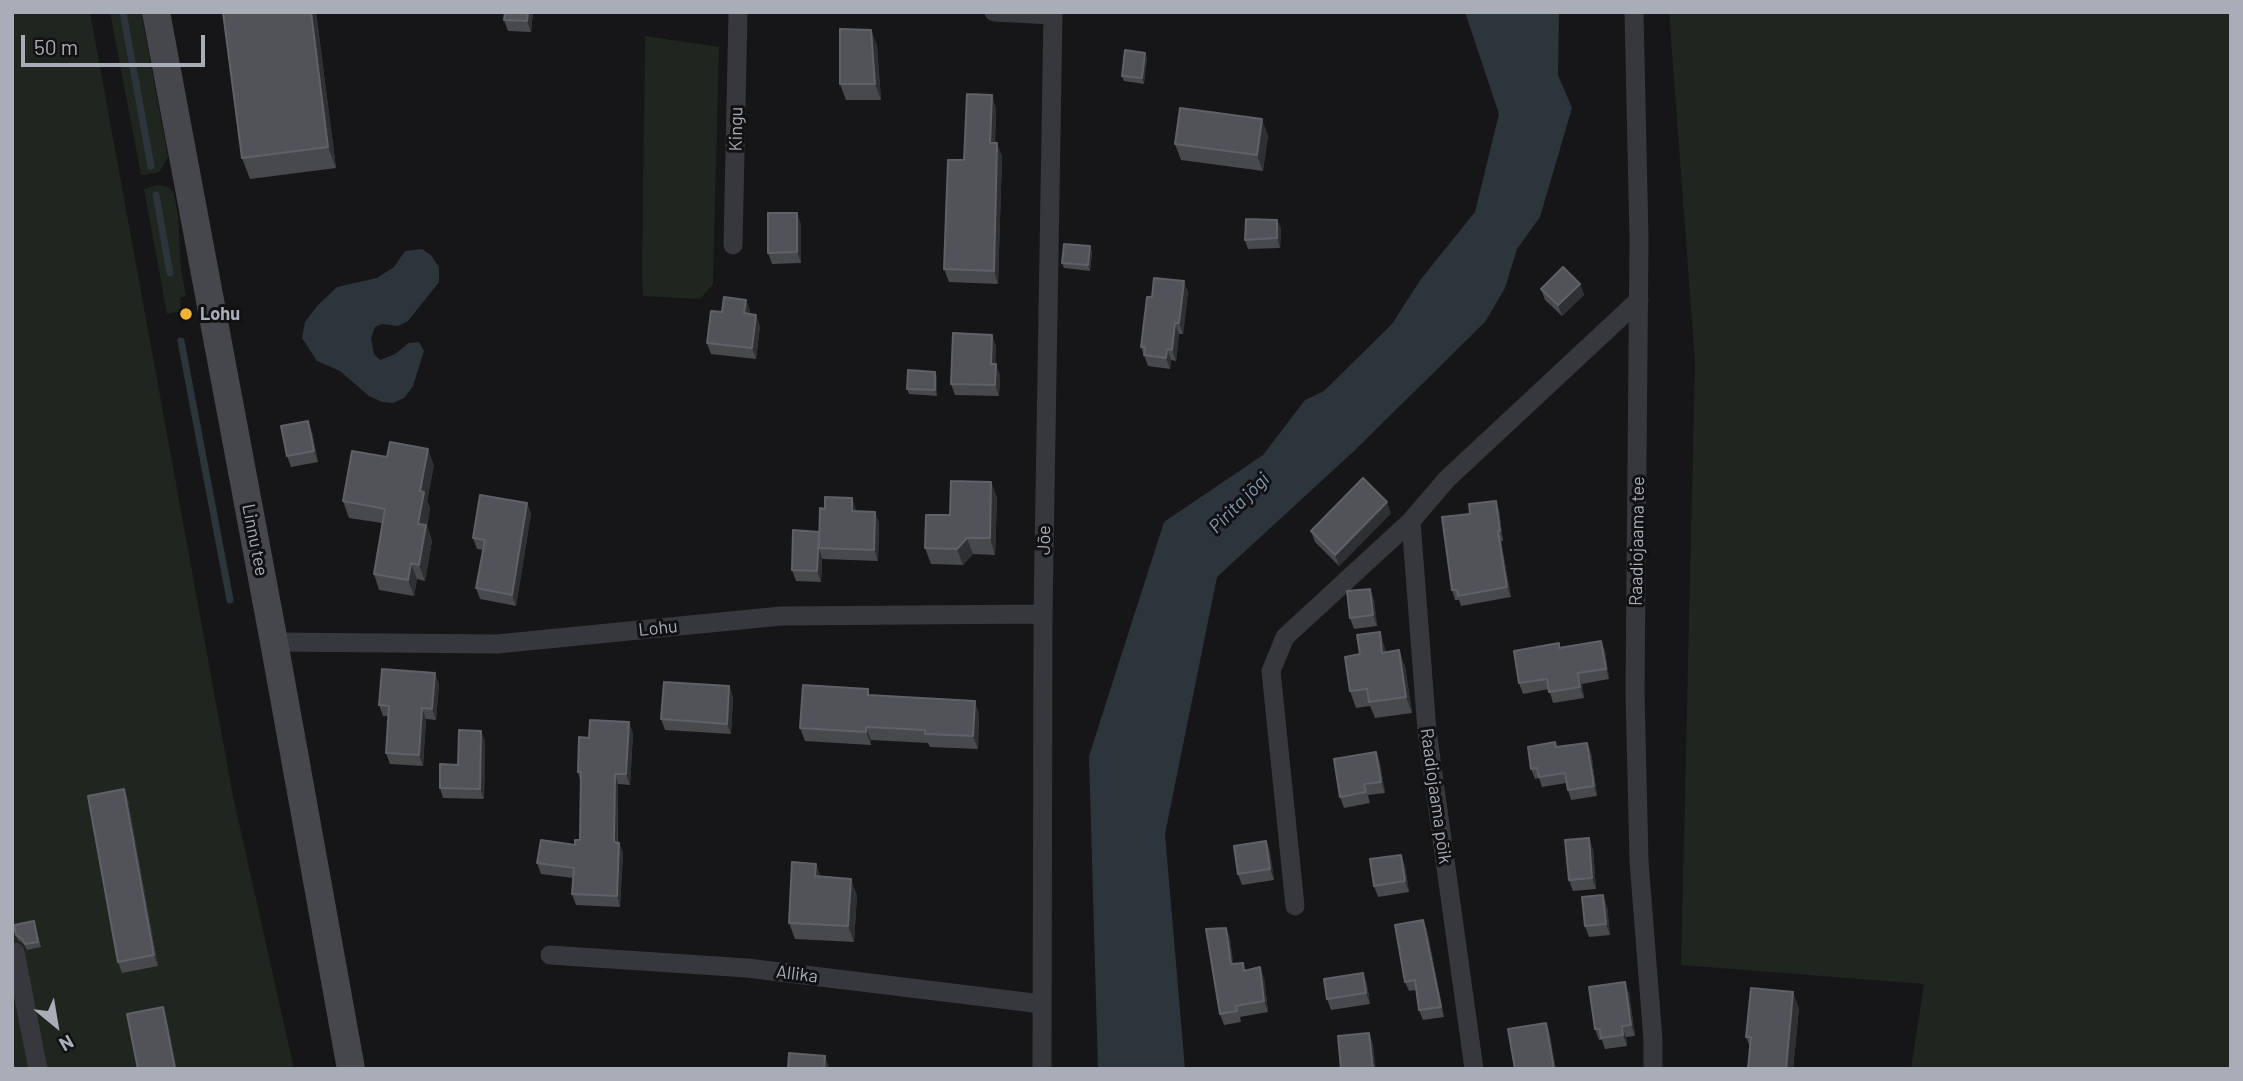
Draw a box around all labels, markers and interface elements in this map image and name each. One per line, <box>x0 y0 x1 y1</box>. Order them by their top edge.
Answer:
scale bar <box>24 21 208 65</box>
text: 50 m <box>34 34 78 59</box>
street label: Kingu <box>725 107 747 151</box>
place label: Lohu <box>200 303 240 325</box>
marker: Lohu <box>178 306 194 322</box>
water label: Pirita jõgi <box>1204 468 1274 538</box>
street label: Raadiojaama tee <box>1625 476 1649 606</box>
street label: Linnu tee <box>237 502 273 578</box>
street label: Jõe <box>1033 525 1055 555</box>
street label: Lohu <box>637 615 679 641</box>
street label: Raadiojaama põik <box>1416 727 1456 865</box>
street label: Allika <box>775 961 819 987</box>
north arrow <box>21 990 91 1060</box>
text: N <box>56 1030 78 1057</box>

